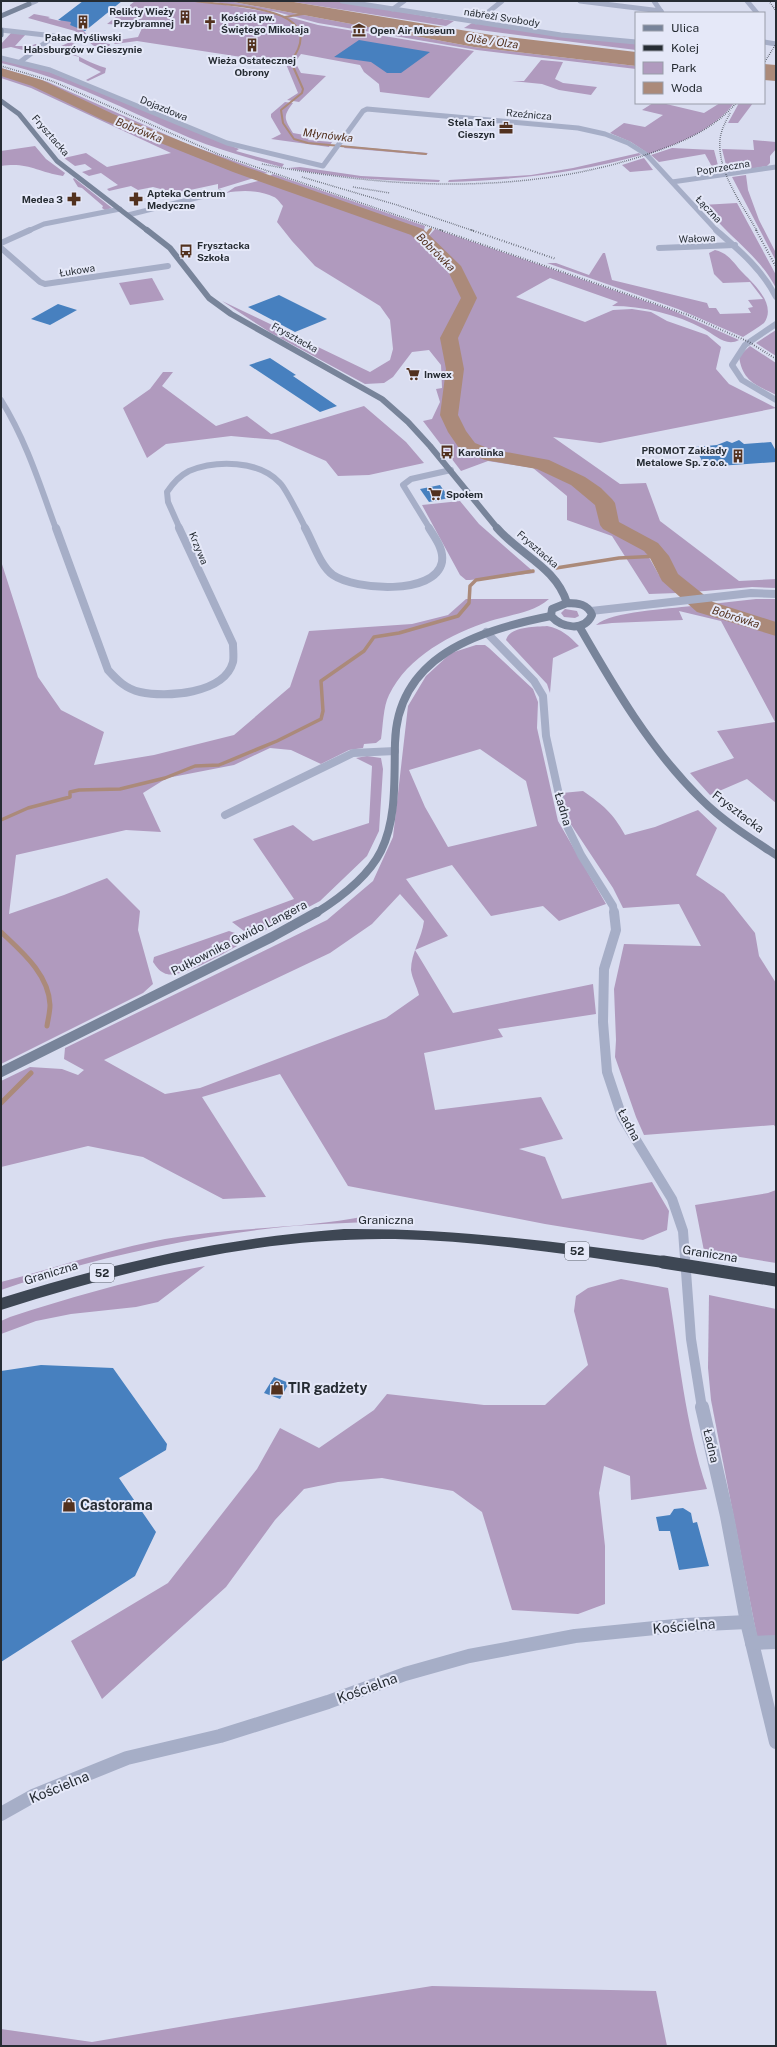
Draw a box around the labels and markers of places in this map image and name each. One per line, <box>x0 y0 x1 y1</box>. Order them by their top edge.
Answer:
place label: Relikty Wieży Przybramnej <box>109 5 174 29</box>
building icon: Relikty Wieży Przybramnej <box>177 9 193 25</box>
place label: Kościół pw. Świętego Mikołaja <box>221 11 309 35</box>
building icon: Pałac Myśliwski Habsburgów w Cieszynie <box>75 14 91 30</box>
church icon: Kościół pw. Świętego Mikołaja <box>202 15 218 31</box>
museum icon: Open Air Museum <box>351 22 367 38</box>
place label: Open Air Museum <box>370 24 455 36</box>
place label: Pałac Myśliwski Habsburgów w Cieszynie <box>24 31 142 55</box>
building icon: Wieża Ostatecznej Obrony <box>244 37 260 53</box>
place label: Wieża Ostatecznej Obrony <box>208 54 296 78</box>
place label: Stela Taxi Cieszyn <box>448 116 495 140</box>
office icon: Stela Taxi Cieszyn <box>498 120 514 136</box>
place label: Apteka Centrum Medyczne <box>147 187 225 211</box>
pharmacy icon: Medea 3 <box>66 191 82 207</box>
pharmacy icon: Apteka Centrum Medyczne <box>128 191 144 207</box>
place label: Medea 3 <box>22 193 63 205</box>
place label: Frysztacka Szkoła <box>197 239 250 263</box>
bus stop icon: Frysztacka Szkoła <box>178 243 194 259</box>
supermarket icon: Inwex <box>405 366 421 382</box>
place label: Inwex <box>424 368 452 380</box>
bus stop icon: Karolinka <box>439 444 455 460</box>
place label: PROMOT Zakłady Metalowe Sp. z o.o. <box>636 444 727 468</box>
place label: Karolinka <box>458 446 504 458</box>
building icon: PROMOT Zakłady Metalowe Sp. z o.o. <box>730 448 746 464</box>
supermarket icon: Społem <box>427 486 443 502</box>
place label: Społem <box>446 488 483 500</box>
shop icon: TIR gadżety <box>269 1380 285 1396</box>
place label: TIR gadżety <box>288 1380 367 1396</box>
shop icon: Castorama <box>61 1497 77 1513</box>
place label: Castorama <box>80 1497 153 1513</box>

